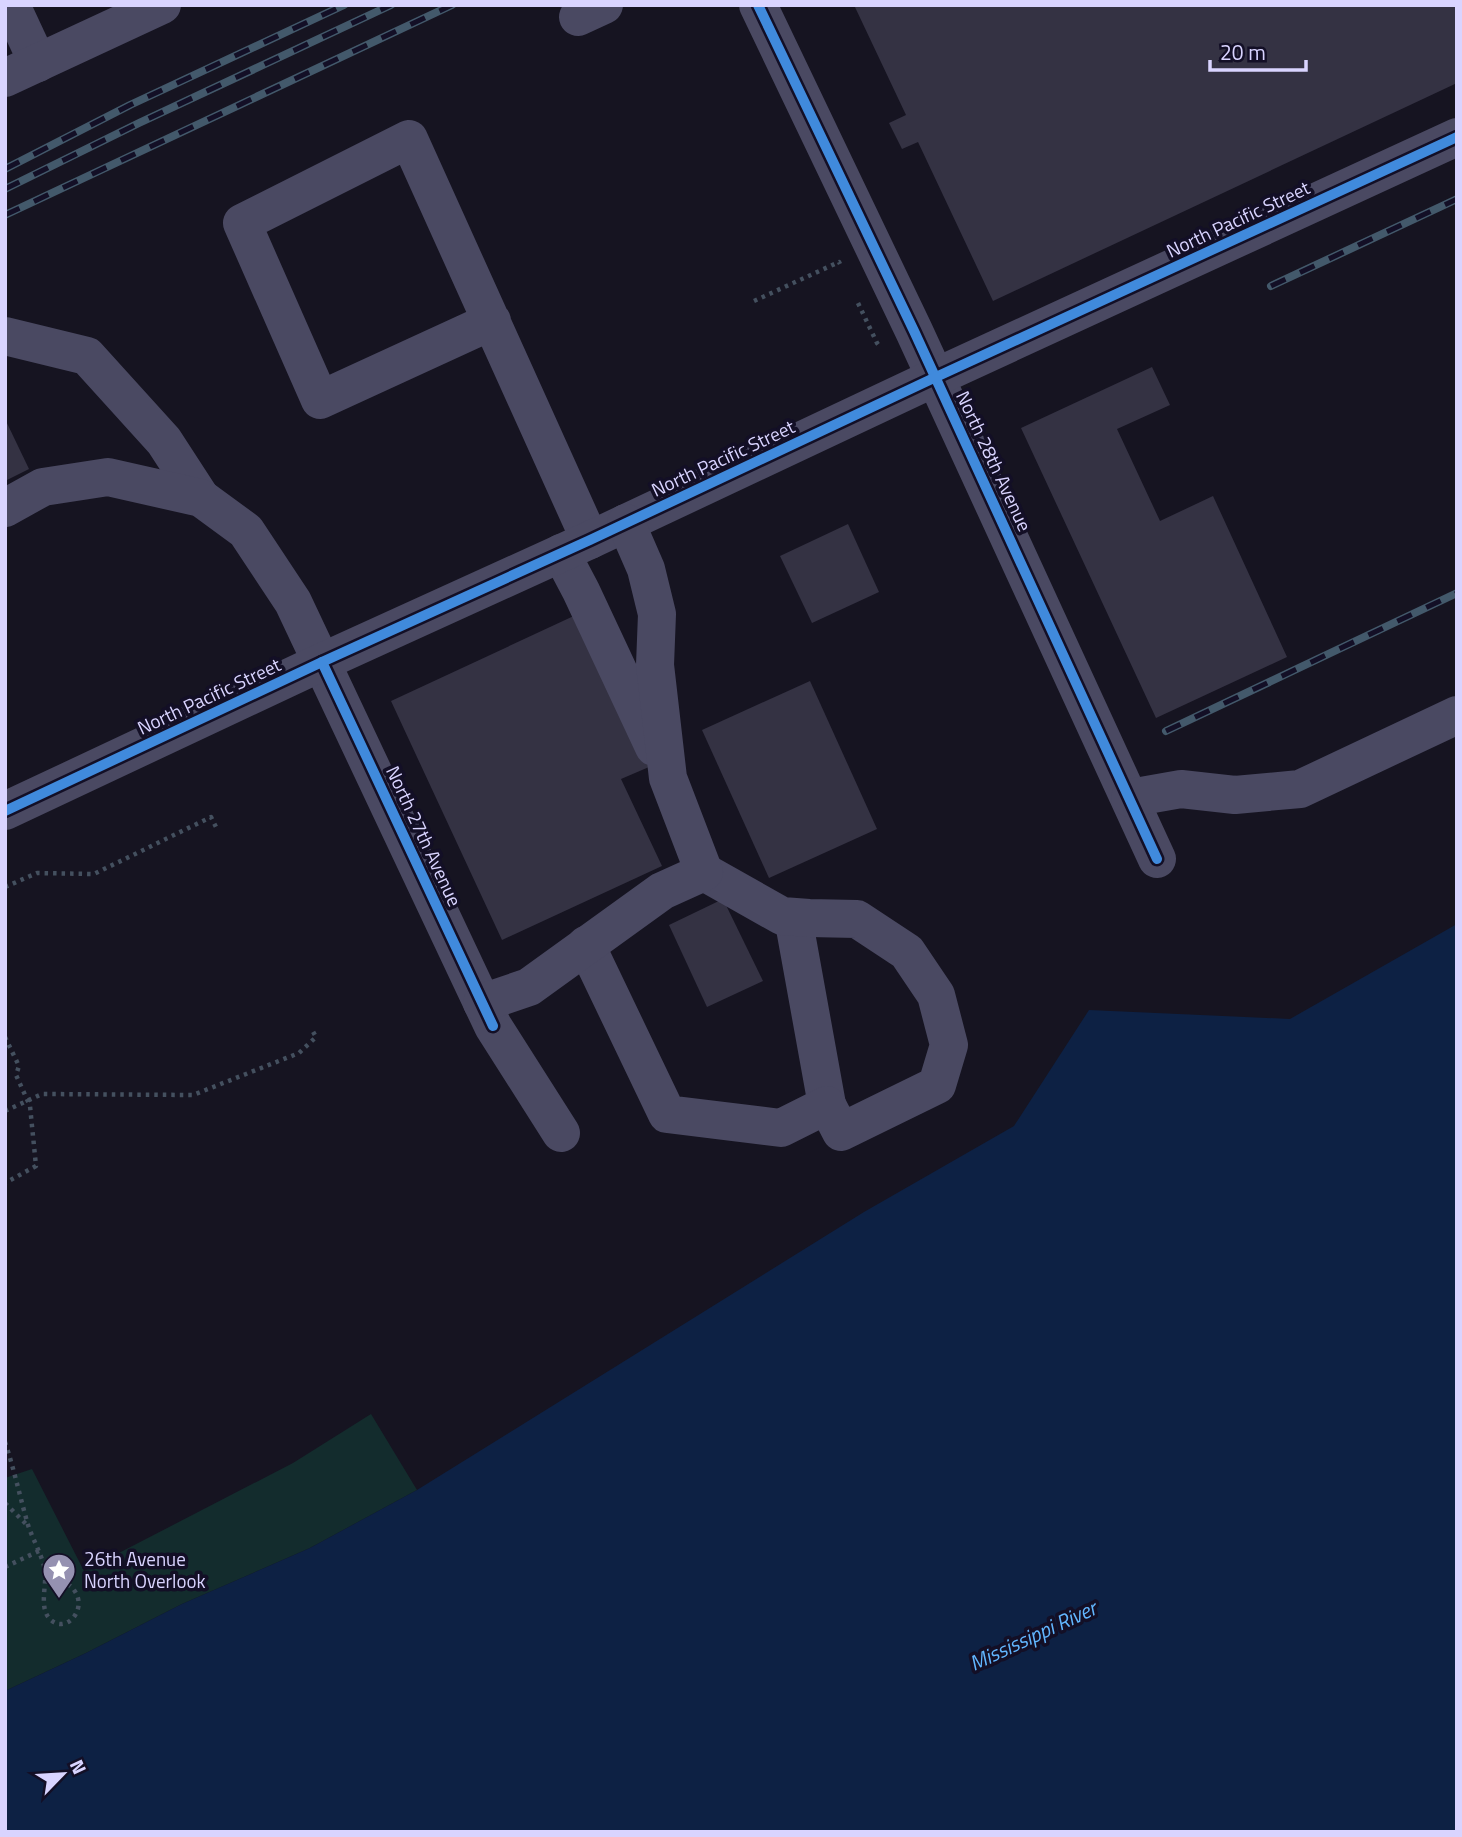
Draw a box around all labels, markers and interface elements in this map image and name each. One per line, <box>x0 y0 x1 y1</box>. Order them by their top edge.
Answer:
scale bar <box>1210 28 1306 72</box>
text: 20 m <box>1220 36 1266 68</box>
street label: North Pacific Street <box>1161 172 1315 265</box>
street label: North 28th Avenue <box>949 386 1040 536</box>
street label: North Pacific Street <box>646 411 800 504</box>
street label: North Pacific Street <box>132 649 286 742</box>
street label: North 27th Avenue <box>379 761 470 911</box>
place label: 26th Avenue North Overlook <box>84 1544 206 1595</box>
place icon: 26th Avenue North Overlook <box>40 1551 78 1600</box>
water label: Mississippi River <box>964 1591 1104 1679</box>
north arrow <box>28 1739 98 1809</box>
text: N <box>63 1755 95 1779</box>

